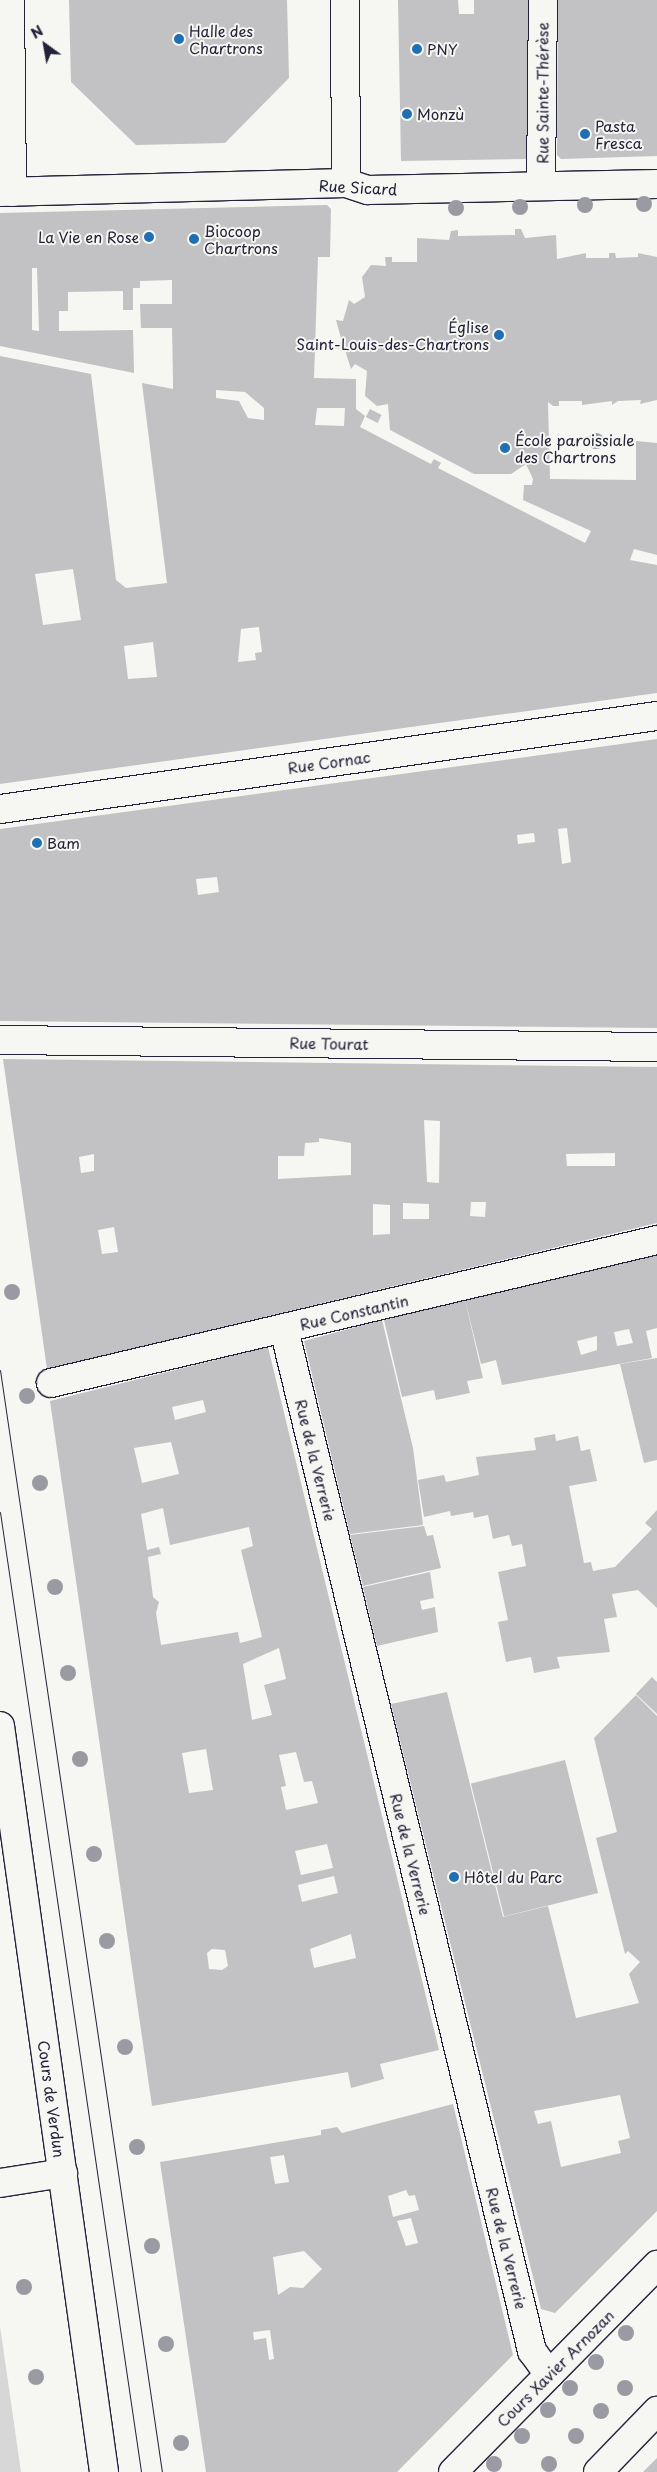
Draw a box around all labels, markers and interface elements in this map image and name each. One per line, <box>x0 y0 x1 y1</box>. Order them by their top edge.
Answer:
north arrow <box>20 20 70 70</box>
text: N <box>27 20 47 44</box>
place label: Halle des Chartrons <box>189 21 263 56</box>
street label: Rue Sainte-Thérèse <box>533 22 551 164</box>
marker: Halle des Chartrons <box>173 33 185 45</box>
place label: PNY <box>427 40 458 58</box>
marker: PNY <box>411 43 423 55</box>
place label: Monzù <box>417 105 464 123</box>
marker: Monzù <box>401 108 413 120</box>
place label: Pasta Fresca <box>595 116 642 151</box>
marker: Pasta Fresca <box>579 128 591 140</box>
street label: Rue Sicard <box>318 176 398 198</box>
place label: Biocoop Chartrons <box>204 221 278 256</box>
place label: La Vie en Rose <box>34 228 139 246</box>
marker: La Vie en Rose <box>143 231 155 243</box>
marker: Biocoop Chartrons <box>188 233 200 245</box>
place label: Église Saint-Louis-des-Chartrons <box>296 317 489 352</box>
marker: Église Saint-Louis-des-Chartrons <box>493 329 505 341</box>
place label: École paroissiale des Chartrons <box>515 430 635 465</box>
marker: École paroissiale des Chartrons <box>499 442 511 454</box>
street label: Rue Cornac <box>286 747 372 777</box>
place label: Bam <box>47 834 80 852</box>
marker: Bam <box>31 837 43 849</box>
street label: Rue Tourat <box>289 1033 369 1053</box>
street label: Rue Constantin <box>297 1291 411 1333</box>
street label: Rue de la Verrerie <box>292 1395 340 1525</box>
street label: Rue de la Verrerie <box>387 1789 435 1919</box>
place label: Hôtel du Parc <box>464 1868 562 1886</box>
marker: Hôtel du Parc <box>448 1871 460 1883</box>
street label: Cours de Verdun <box>35 2039 69 2159</box>
street label: Rue de la Verrerie <box>483 2183 531 2313</box>
street label: Cours Xavier Arnozan <box>493 2306 617 2430</box>

